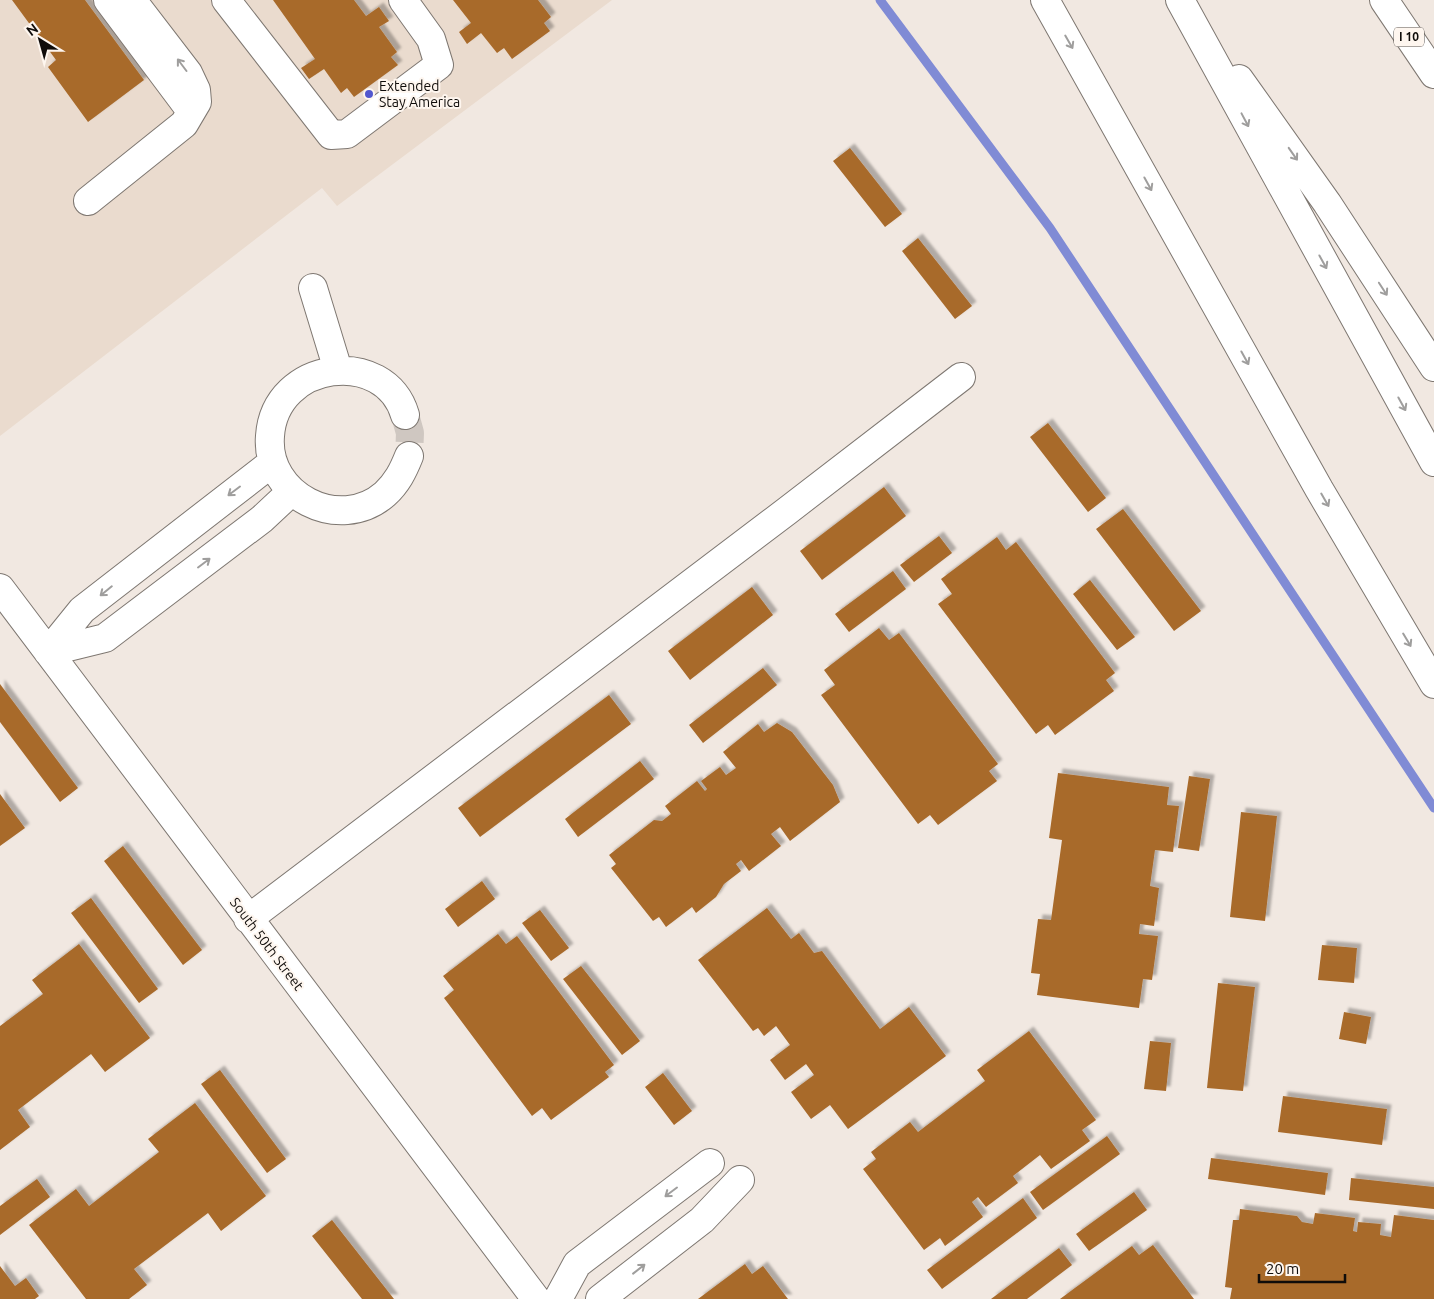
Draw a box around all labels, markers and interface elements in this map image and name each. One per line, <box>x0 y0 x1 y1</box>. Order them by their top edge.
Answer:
north arrow <box>15 15 65 65</box>
text: N <box>23 20 41 39</box>
road number: I 10 <box>1394 28 1424 46</box>
one-way arrow <box>1064 35 1074 50</box>
one-way arrow <box>177 58 187 72</box>
place label: Extended Stay America <box>379 78 460 110</box>
marker: Extended Stay America <box>363 88 375 100</box>
one-way arrow <box>1240 112 1250 126</box>
one-way arrow <box>1288 147 1298 161</box>
one-way arrow <box>1144 177 1154 191</box>
one-way arrow <box>1318 255 1328 269</box>
one-way arrow <box>1378 282 1388 296</box>
one-way arrow <box>1241 350 1251 365</box>
one-way arrow <box>1397 397 1407 411</box>
one-way arrow <box>227 486 241 496</box>
one-way arrow <box>1321 492 1331 506</box>
one-way arrow <box>197 558 211 568</box>
one-way arrow <box>100 585 113 596</box>
one-way arrow <box>1403 632 1413 646</box>
street label: South 50th Street <box>227 895 307 994</box>
one-way arrow <box>665 1187 678 1198</box>
scale bar <box>1259 1252 1345 1284</box>
text: 20 m <box>1266 1260 1299 1277</box>
one-way arrow <box>632 1264 646 1274</box>

